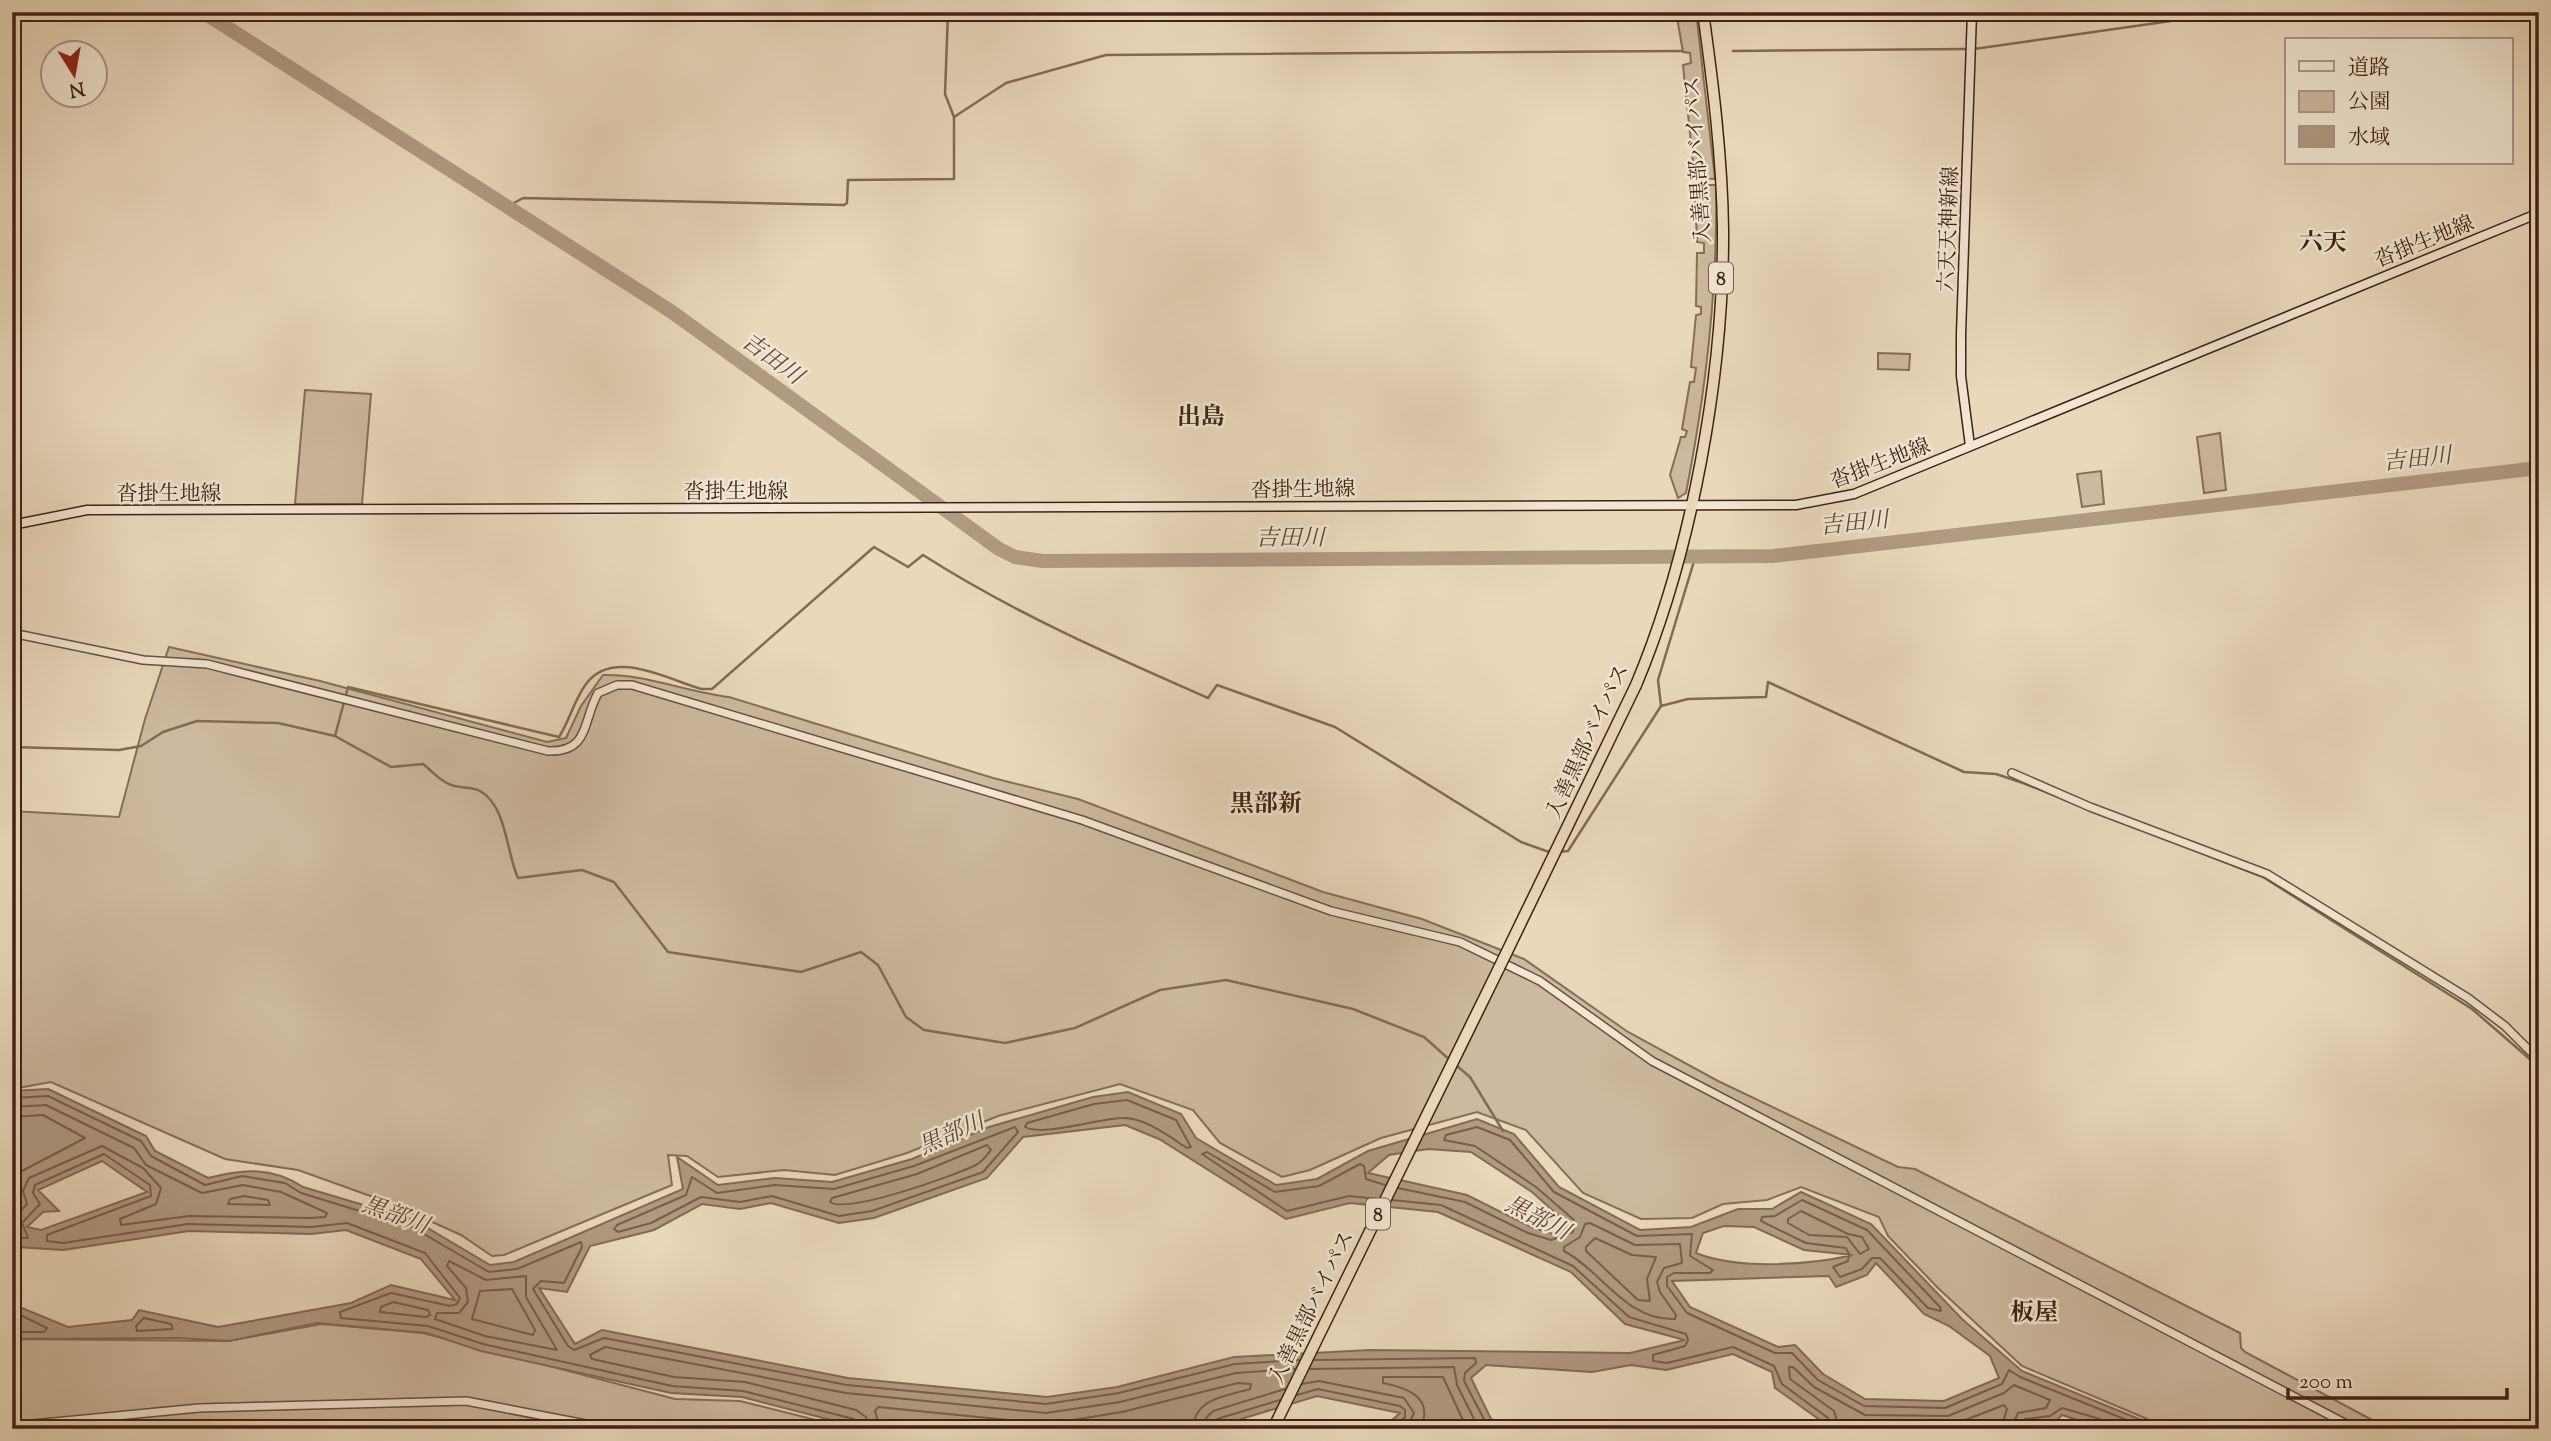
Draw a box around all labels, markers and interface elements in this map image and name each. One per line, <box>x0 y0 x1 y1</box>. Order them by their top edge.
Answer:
north arrow <box>38 38 108 108</box>
legend <box>2285 38 2512 164</box>
text: 道路 <box>2348 54 2390 84</box>
text: N <box>67 74 87 103</box>
street label: 入善黒部バイパス <box>1678 75 1720 244</box>
text: 公園 <box>2348 88 2390 118</box>
text: 水域 <box>2348 124 2390 154</box>
street label: 六天天神新線 <box>1933 166 1967 293</box>
street label: 沓掛生地線 <box>2370 209 2479 276</box>
district label: 六天 <box>2299 227 2347 261</box>
road number: 8 <box>1709 262 1733 294</box>
water label: 吉田川 <box>734 326 812 395</box>
district label: 出島 <box>1177 401 1225 435</box>
street label: 沓掛生地線 <box>1826 432 1935 498</box>
water label: 吉田川 <box>2381 440 2456 481</box>
street label: 沓掛生地線 <box>1250 475 1356 507</box>
street label: 沓掛生地線 <box>684 478 789 508</box>
street label: 沓掛生地線 <box>117 480 222 510</box>
water label: 吉田川 <box>1818 504 1893 545</box>
water label: 吉田川 <box>1256 523 1328 556</box>
street label: 入善黒部バイパス <box>1540 660 1638 824</box>
district label: 黒部新 <box>1230 788 1302 822</box>
water label: 黒部川 <box>914 1105 993 1164</box>
water label: 黒部川 <box>357 1189 436 1245</box>
water label: 黒部川 <box>1499 1189 1578 1251</box>
road number: 8 <box>1366 1198 1390 1230</box>
street label: 入善黒部バイパス <box>1263 1226 1363 1390</box>
district label: 板屋 <box>2010 1297 2058 1331</box>
scale bar <box>2288 1357 2507 1401</box>
text: 200 m <box>2299 1368 2353 1398</box>

